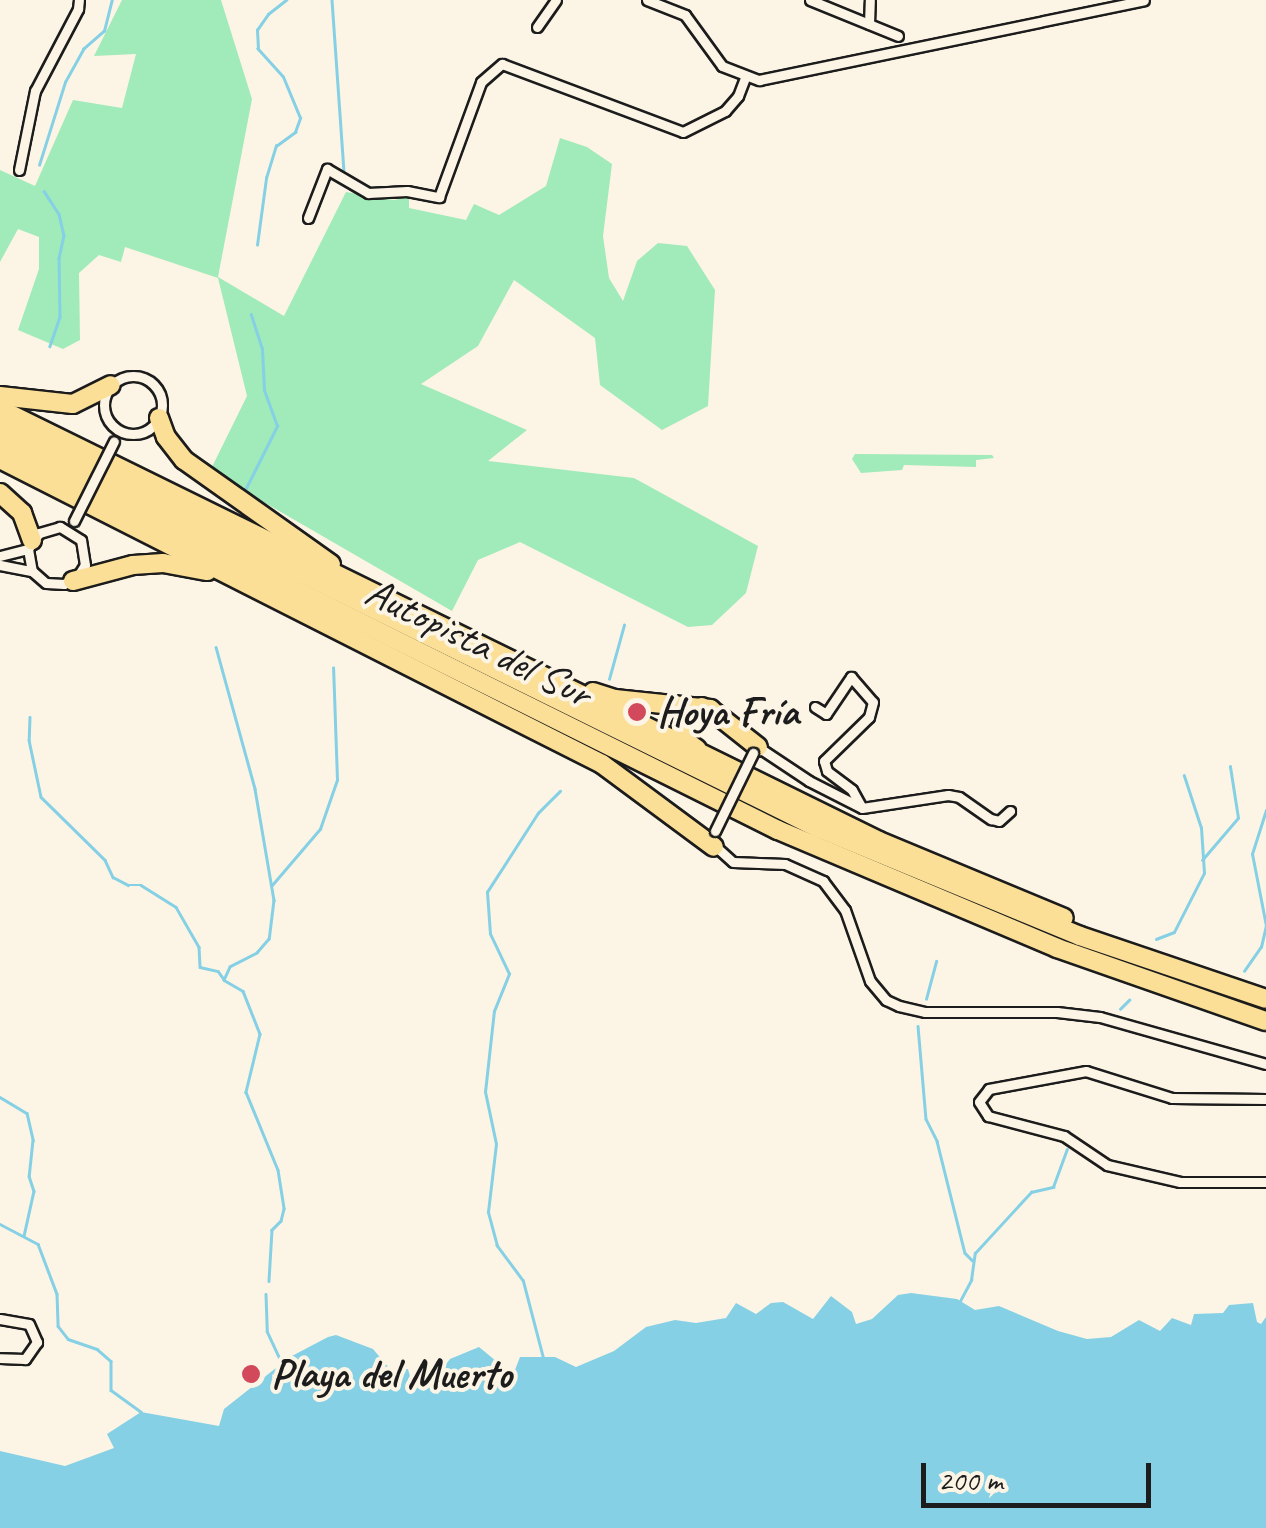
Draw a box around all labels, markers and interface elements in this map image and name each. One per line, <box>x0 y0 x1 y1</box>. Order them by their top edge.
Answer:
street label: Autopista del Sur <box>358 567 598 719</box>
place label: Hoya Fría <box>657 687 798 737</box>
marker: Hoya Fría <box>626 701 648 723</box>
place label: Playa del Muerto <box>271 1349 512 1399</box>
marker: Playa del Muerto <box>240 1363 262 1385</box>
scale bar <box>926 1443 1156 1505</box>
text: 200 m <box>938 1461 1003 1499</box>

